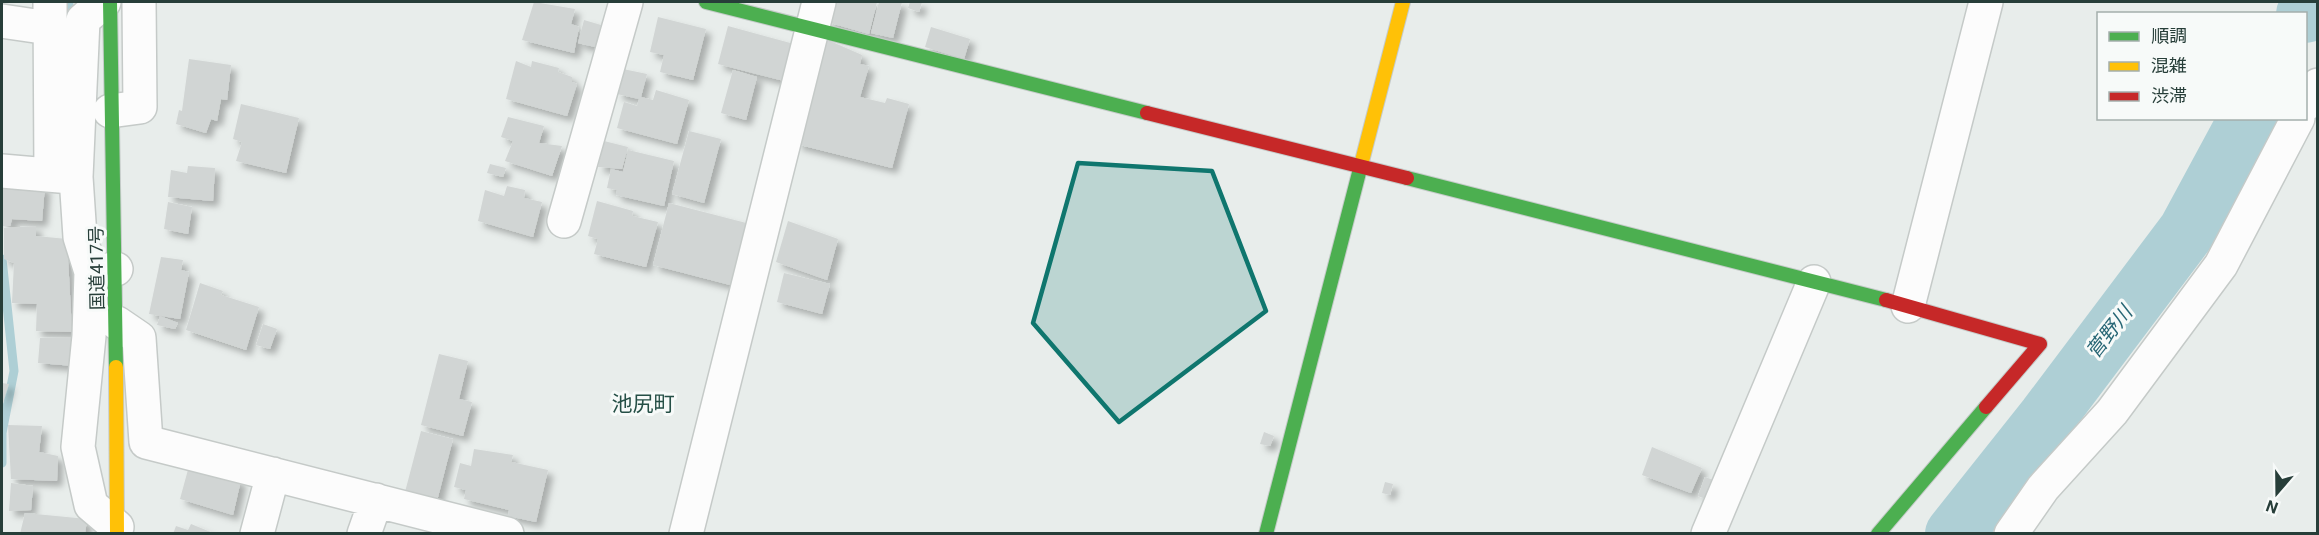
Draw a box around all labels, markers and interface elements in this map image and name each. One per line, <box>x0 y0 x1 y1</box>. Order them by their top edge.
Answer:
legend <box>2097 12 2307 120</box>
text: 順調 <box>2151 25 2187 46</box>
text: 混雑 <box>2151 55 2187 76</box>
text: 渋滞 <box>2151 85 2187 106</box>
street label: 国道417号 <box>85 226 108 310</box>
water label: 菅野川 <box>2081 299 2138 363</box>
district label: 池尻町 <box>612 392 675 416</box>
north arrow <box>2247 463 2307 523</box>
text: N <box>2263 496 2281 517</box>

